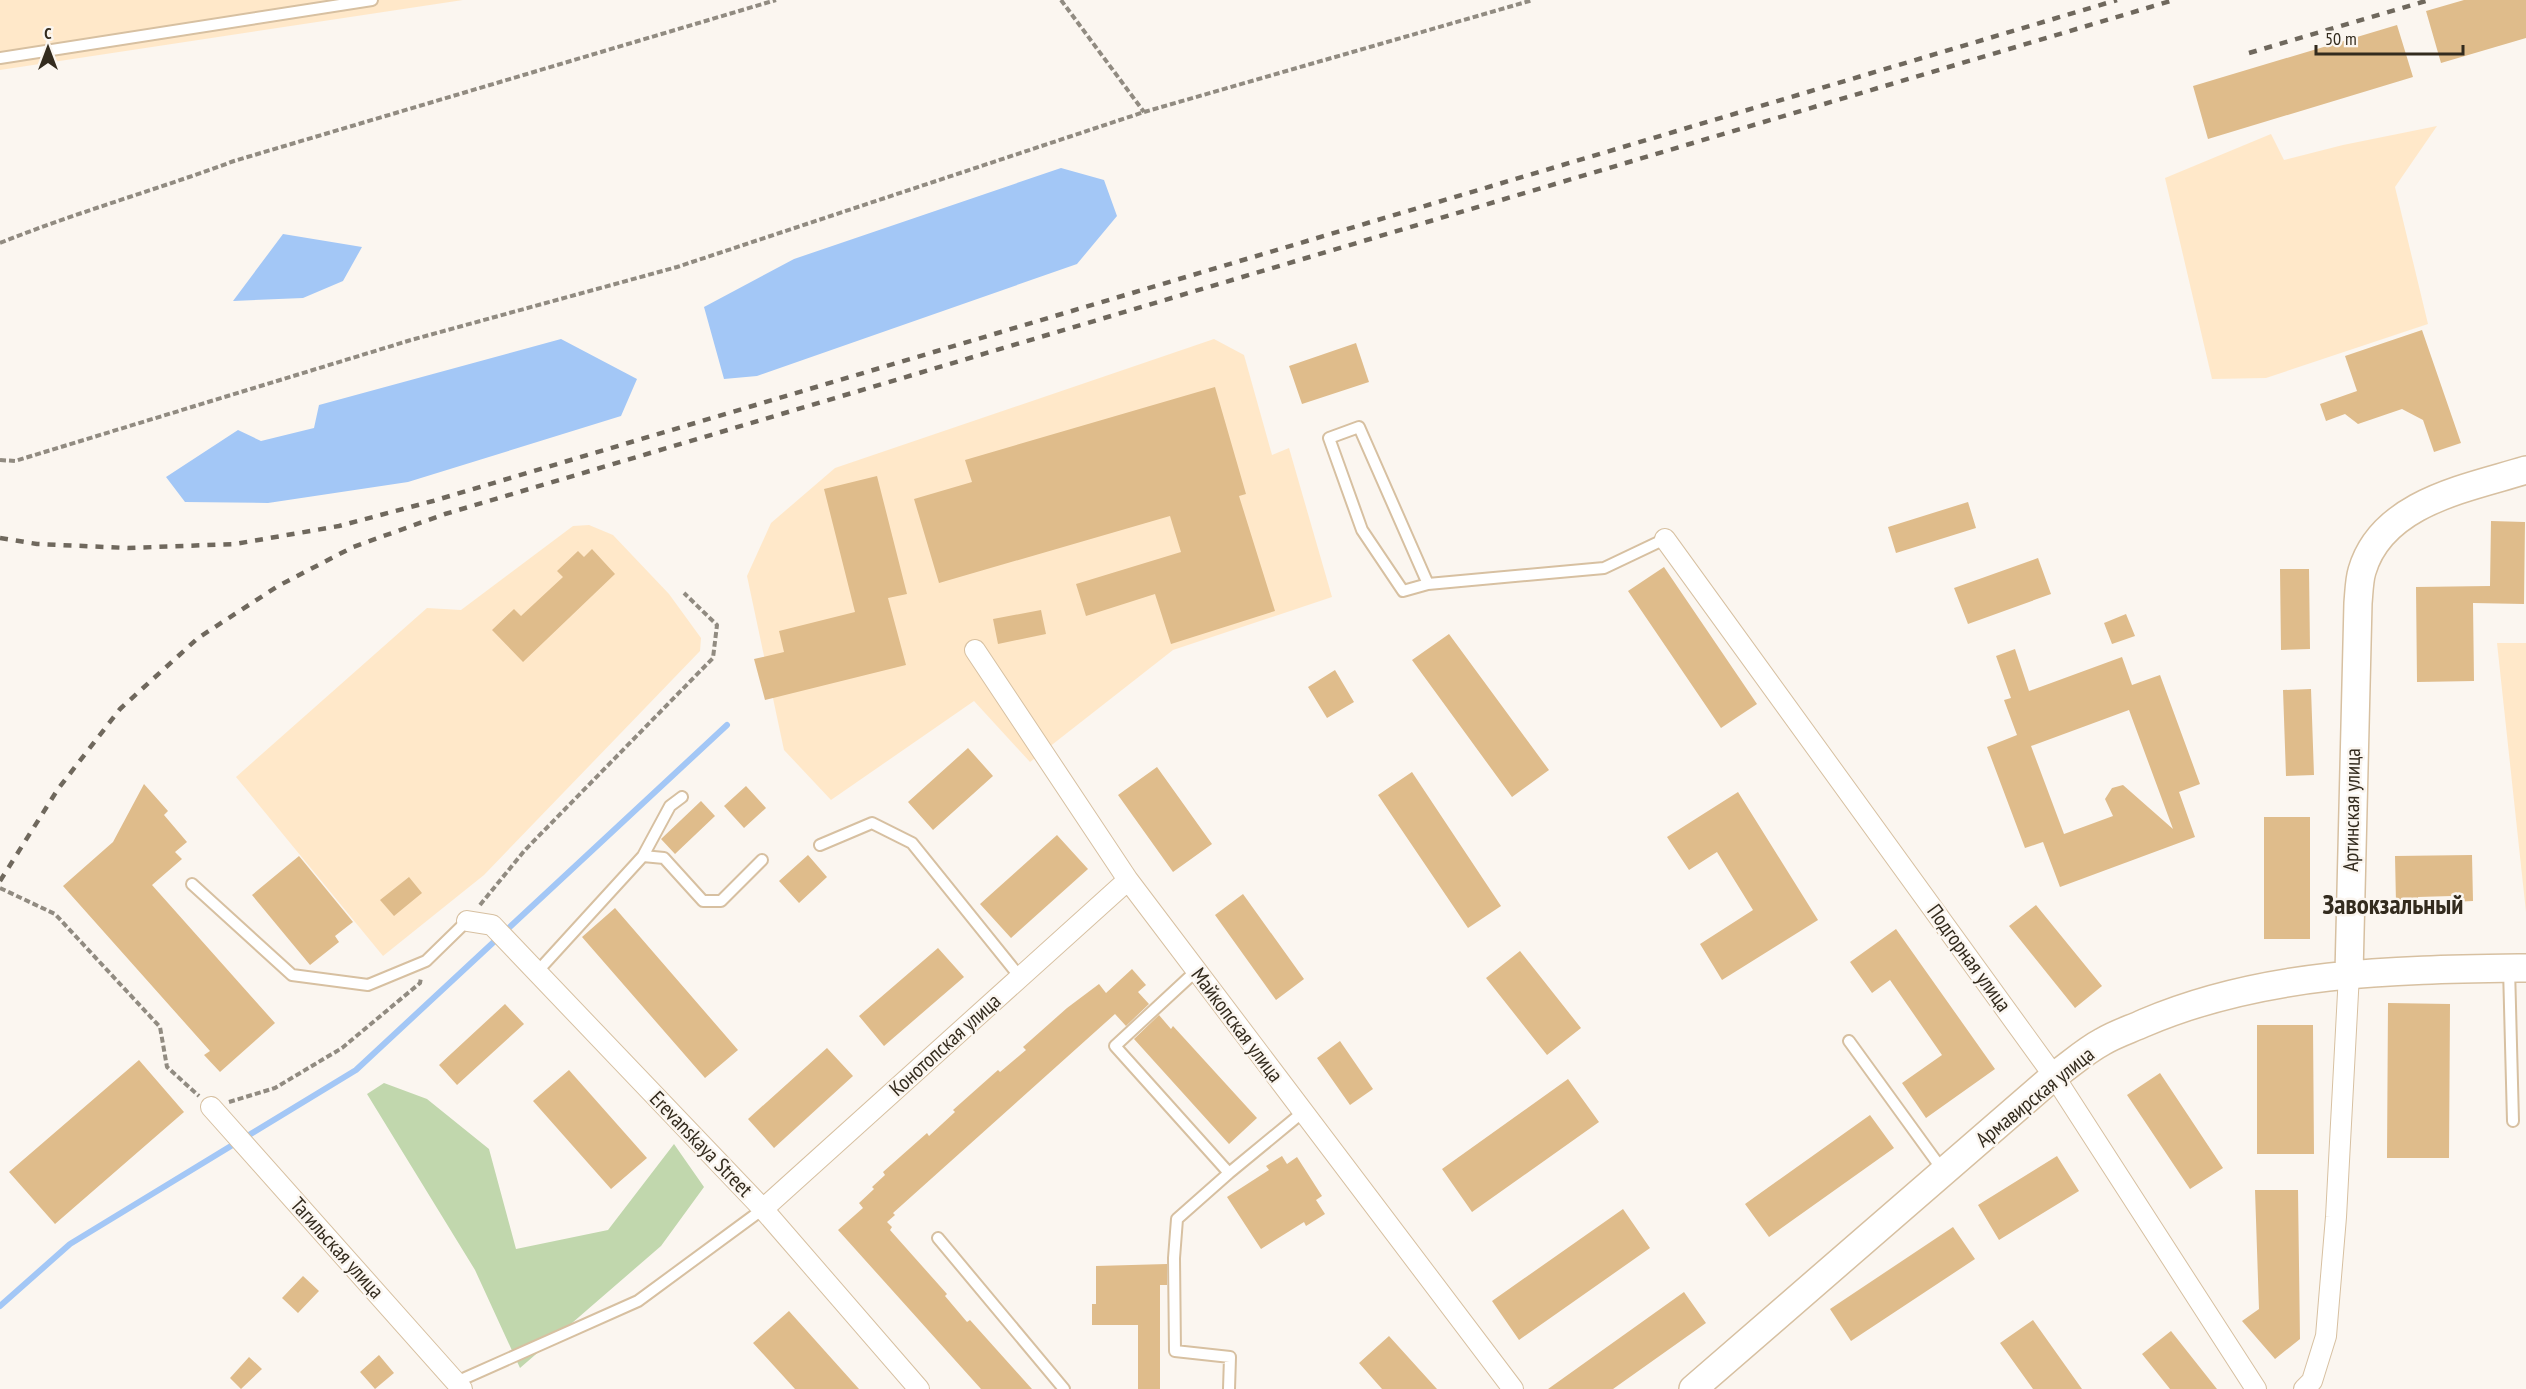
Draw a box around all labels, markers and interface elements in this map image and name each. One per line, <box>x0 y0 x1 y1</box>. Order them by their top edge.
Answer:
north arrow <box>18 18 78 78</box>
scale bar <box>2316 18 2463 56</box>
text: С <box>44 23 52 43</box>
text: 50 m <box>2325 27 2357 50</box>
street label: Артинская улица <box>2337 748 2366 872</box>
district label: Завокзальный <box>2323 887 2463 921</box>
street label: Подгорная улица <box>1921 899 2018 1017</box>
street label: Майкопская улица <box>1186 962 1289 1087</box>
street label: Конотопская улица <box>883 988 1006 1102</box>
street label: Армавирская улица <box>1970 1041 2099 1153</box>
street label: Erevanskaya Street <box>644 1085 759 1202</box>
street label: Тагильская улица <box>285 1191 390 1304</box>

